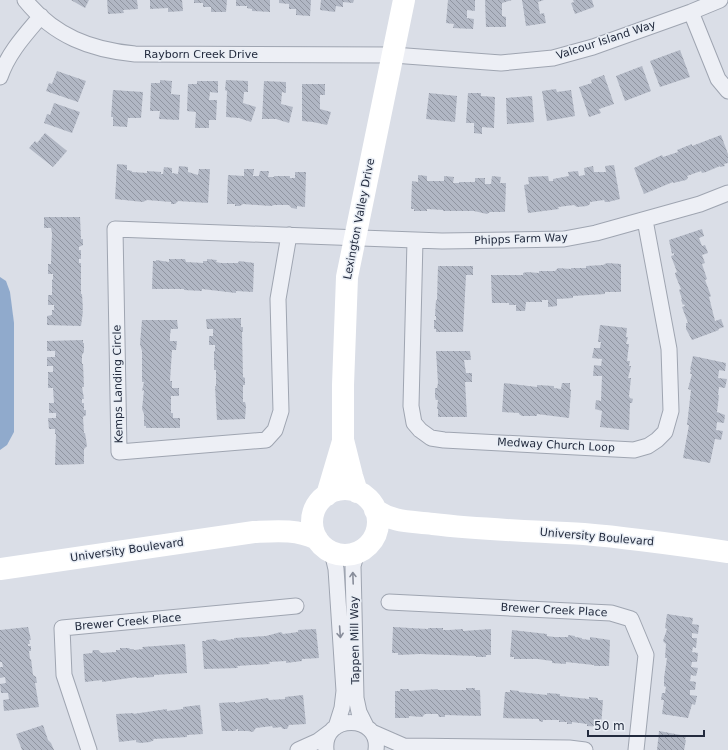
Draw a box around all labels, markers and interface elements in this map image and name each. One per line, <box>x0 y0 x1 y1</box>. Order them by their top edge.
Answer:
street label: Valcour Island Way <box>555 18 658 62</box>
street label: Rayborn Creek Drive <box>144 48 258 61</box>
street label: Lexington Valley Drive <box>341 157 377 281</box>
street label: Phipps Farm Way <box>474 231 569 247</box>
street label: Kemps Landing Circle <box>110 324 126 443</box>
street label: Medway Church Loop <box>497 435 615 455</box>
street label: University Boulevard <box>539 526 655 548</box>
street label: University Boulevard <box>69 536 185 564</box>
one-way arrow <box>349 572 357 585</box>
street label: Tappen Mill Way <box>348 595 362 685</box>
street label: Brewer Creek Place <box>500 601 608 619</box>
street label: Brewer Creek Place <box>74 611 182 633</box>
one-way arrow <box>337 625 344 638</box>
scale bar <box>588 712 704 738</box>
text: 50 m <box>594 719 625 733</box>

